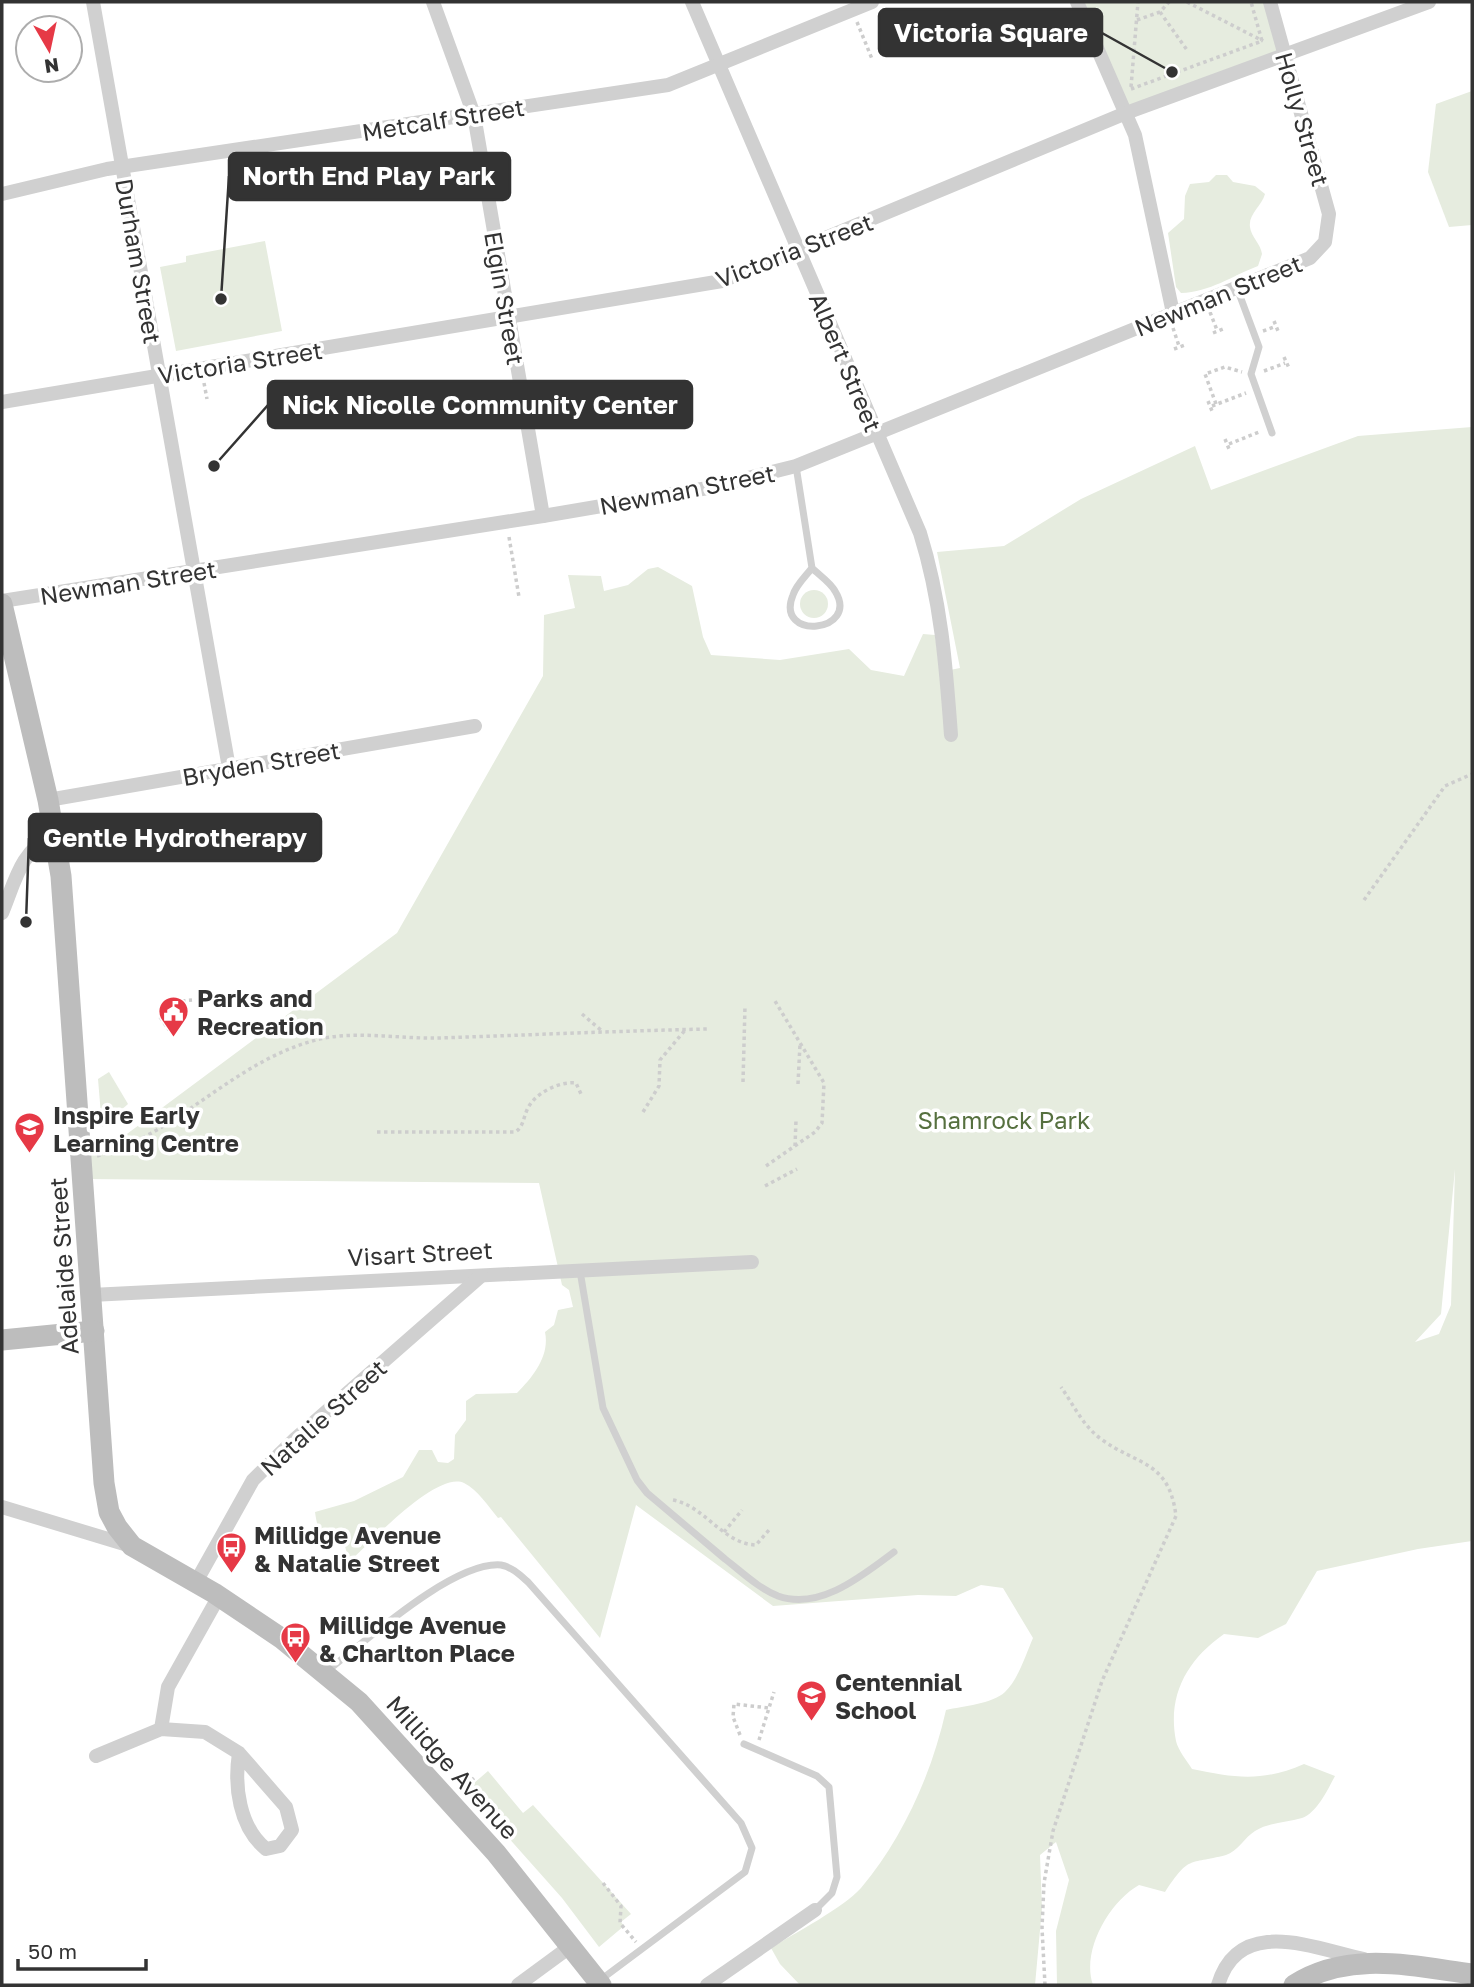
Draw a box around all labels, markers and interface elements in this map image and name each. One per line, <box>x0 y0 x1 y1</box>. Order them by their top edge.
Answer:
callout: Victoria Square <box>879 9 1102 56</box>
north arrow <box>14 14 84 84</box>
text: Victoria Square <box>894 17 1088 48</box>
street label: Holly Street <box>1270 49 1336 189</box>
text: N <box>43 54 61 79</box>
street label: Metcalf Street <box>360 92 526 146</box>
callout: North End Play Park <box>229 153 510 200</box>
text: North End Play Park <box>242 160 496 191</box>
street label: Durham Street <box>110 176 168 346</box>
street label: Victoria Street <box>711 207 877 293</box>
street label: Elgin Street <box>479 229 531 367</box>
street label: Newman Street <box>1130 248 1306 342</box>
street label: Albert Street <box>804 288 888 436</box>
street label: Victoria Street <box>156 335 324 389</box>
callout: Nick Nicolle Community Center <box>268 381 692 428</box>
text: Nick Nicolle Community Center <box>282 389 678 420</box>
street label: Newman Street <box>597 458 777 520</box>
street label: Newman Street <box>38 554 218 610</box>
street label: Bryden Street <box>180 735 342 791</box>
callout: Gentle Hydrotherapy <box>29 814 321 861</box>
text: Gentle Hydrotherapy <box>43 822 308 853</box>
place label: Parks and Recreation <box>197 983 323 1040</box>
public building icon: Parks and Recreation <box>157 994 191 1038</box>
place label: Inspire Early Learning Centre <box>53 1100 239 1157</box>
park label: Shamrock Park <box>917 1105 1091 1134</box>
school or university icon: Inspire Early Learning Centre <box>13 1111 47 1155</box>
street label: Adelaide Street <box>42 1176 84 1356</box>
street label: Visart Street <box>347 1235 493 1271</box>
street label: Natalie Street <box>254 1353 392 1481</box>
place label: Millidge Avenue & Natalie Street <box>254 1520 441 1577</box>
bus stop icon: Millidge Avenue & Natalie Street <box>214 1531 248 1575</box>
place label: Millidge Avenue & Charlton Place <box>319 1610 515 1667</box>
bus stop icon: Millidge Avenue & Charlton Place <box>279 1621 313 1665</box>
place label: Centennial School <box>835 1667 962 1724</box>
school or university icon: Centennial School <box>795 1678 829 1722</box>
street label: Millidge Avenue <box>381 1689 525 1845</box>
scale bar <box>18 1927 145 1971</box>
text: 50 m <box>28 1938 77 1964</box>

